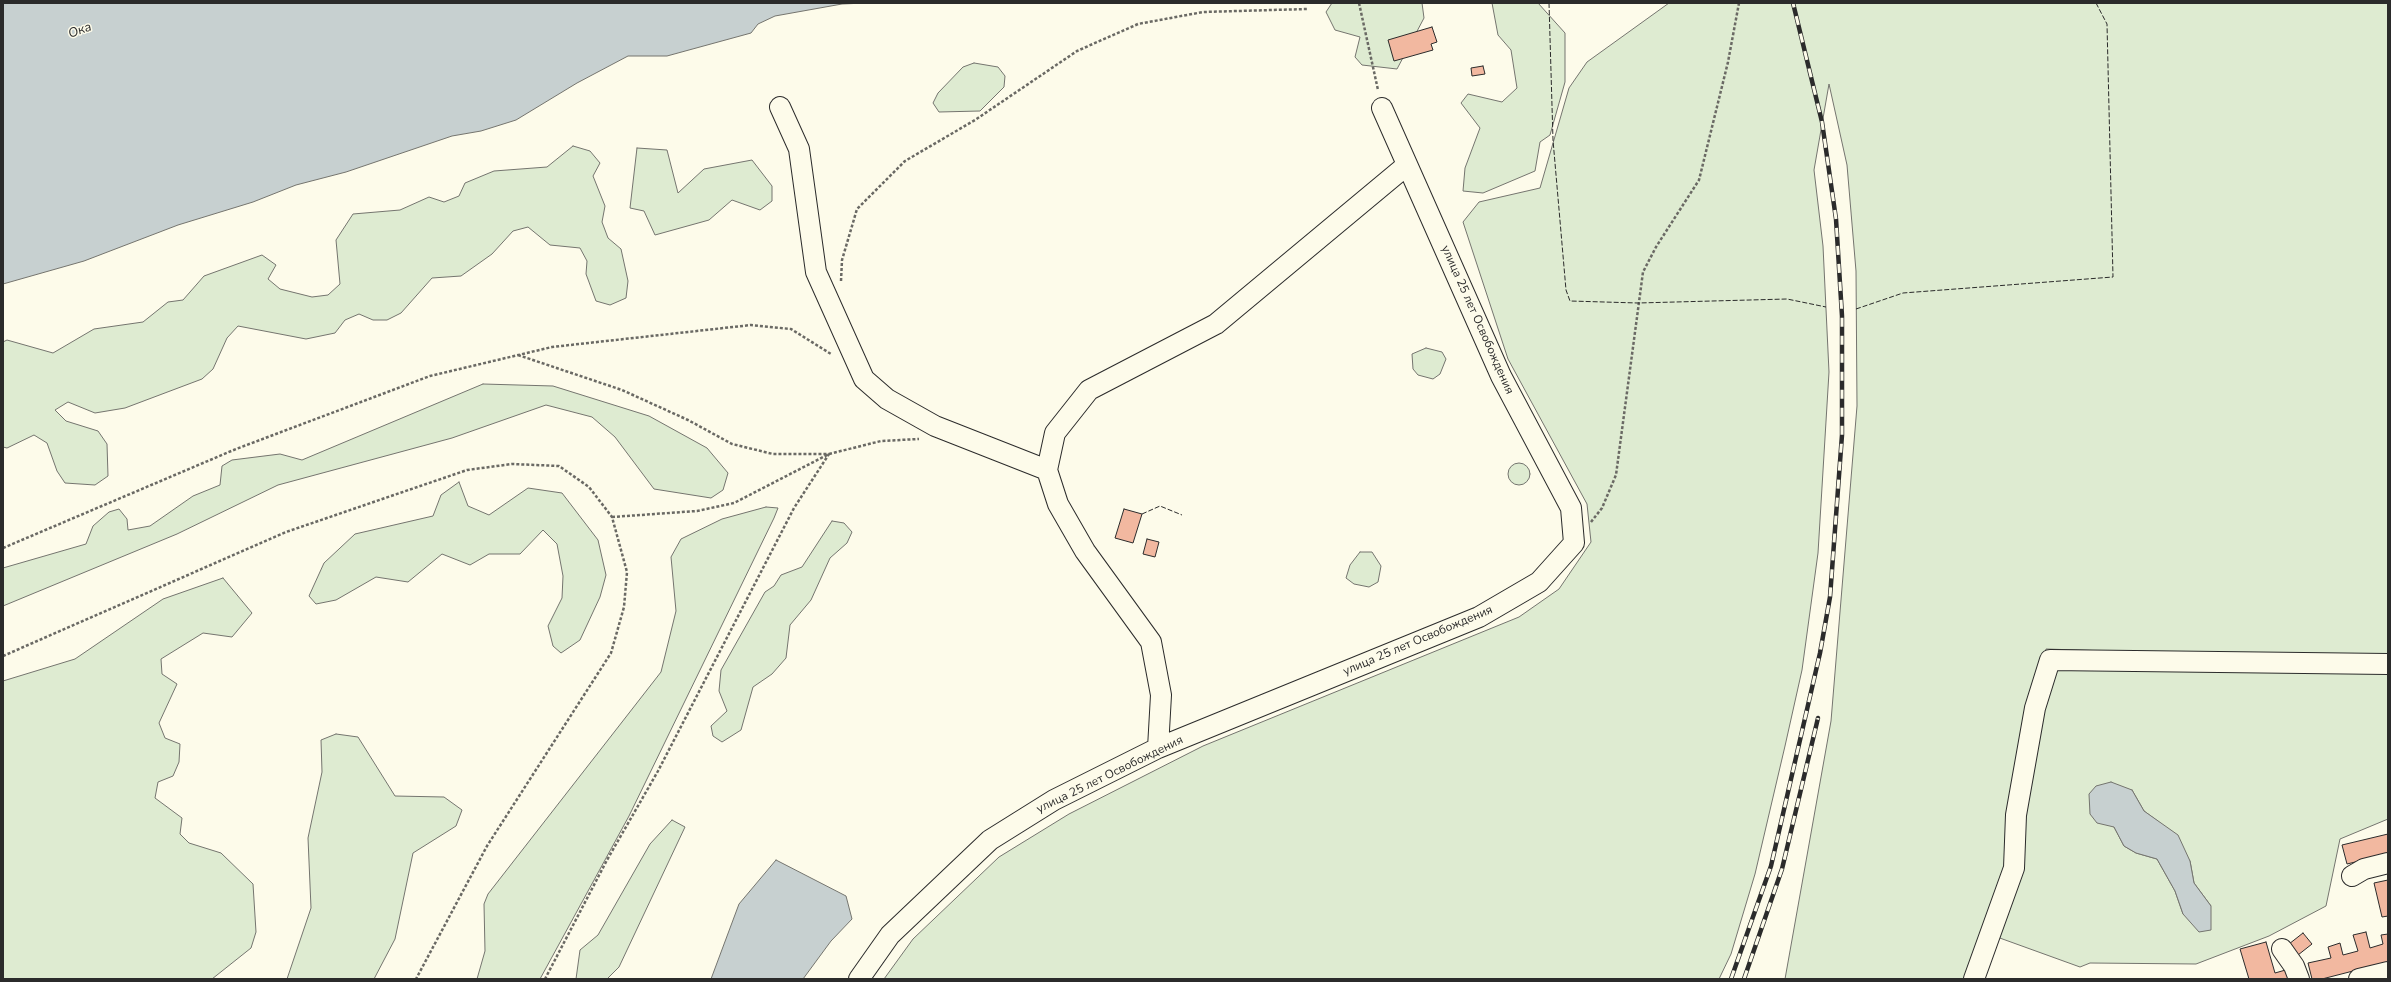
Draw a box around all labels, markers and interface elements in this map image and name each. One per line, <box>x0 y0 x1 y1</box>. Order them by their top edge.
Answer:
water label: Ока <box>66 20 94 42</box>
street label: улица 25 лет Освобождения <box>1438 243 1516 397</box>
street label: улица 25 лет Освобождения <box>1341 603 1495 679</box>
street label: улица 25 лет Освобождения <box>1034 733 1186 817</box>

